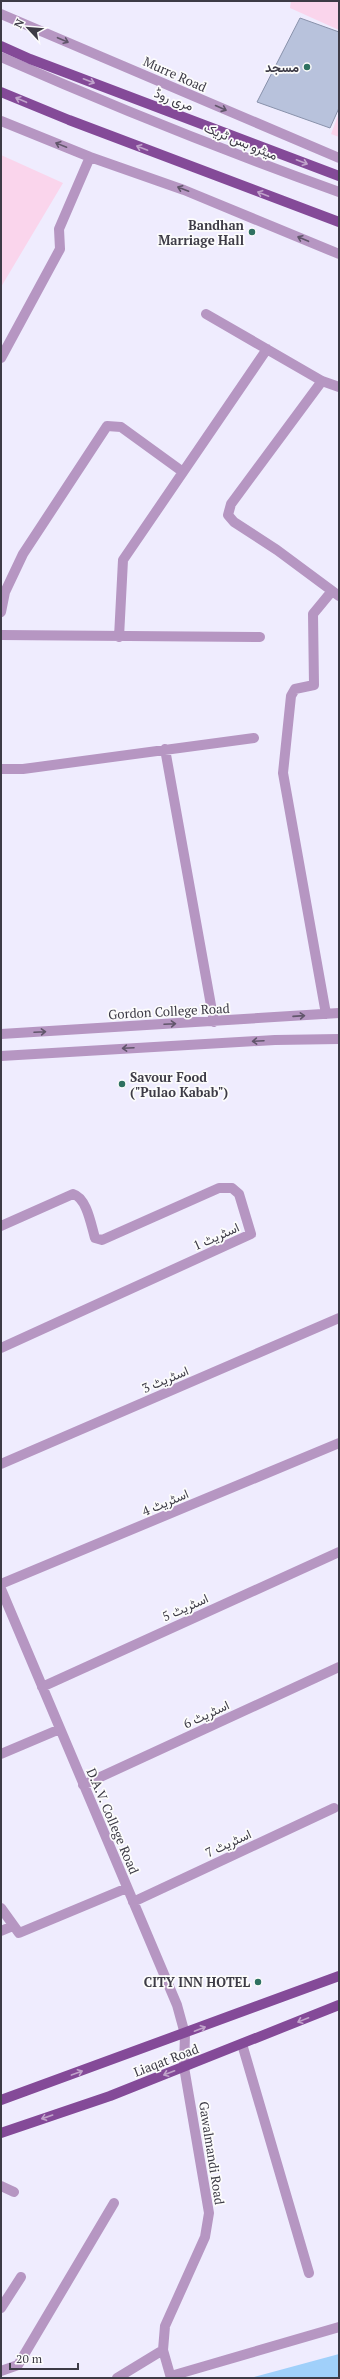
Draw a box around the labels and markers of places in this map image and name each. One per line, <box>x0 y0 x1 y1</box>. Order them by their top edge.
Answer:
place label: مسجد <box>265 58 299 76</box>
marker: مسجد <box>302 62 312 72</box>
place label: Bandhan Marriage Hall <box>158 216 245 249</box>
marker: Bandhan Marriage Hall <box>247 227 257 237</box>
place label: Savour Food ("Pulao Kabab") <box>130 1068 228 1101</box>
marker: Savour Food ("Pulao Kabab") <box>117 1079 127 1089</box>
place label: CITY INN HOTEL <box>144 1973 250 1991</box>
marker: CITY INN HOTEL <box>253 1977 263 1987</box>

